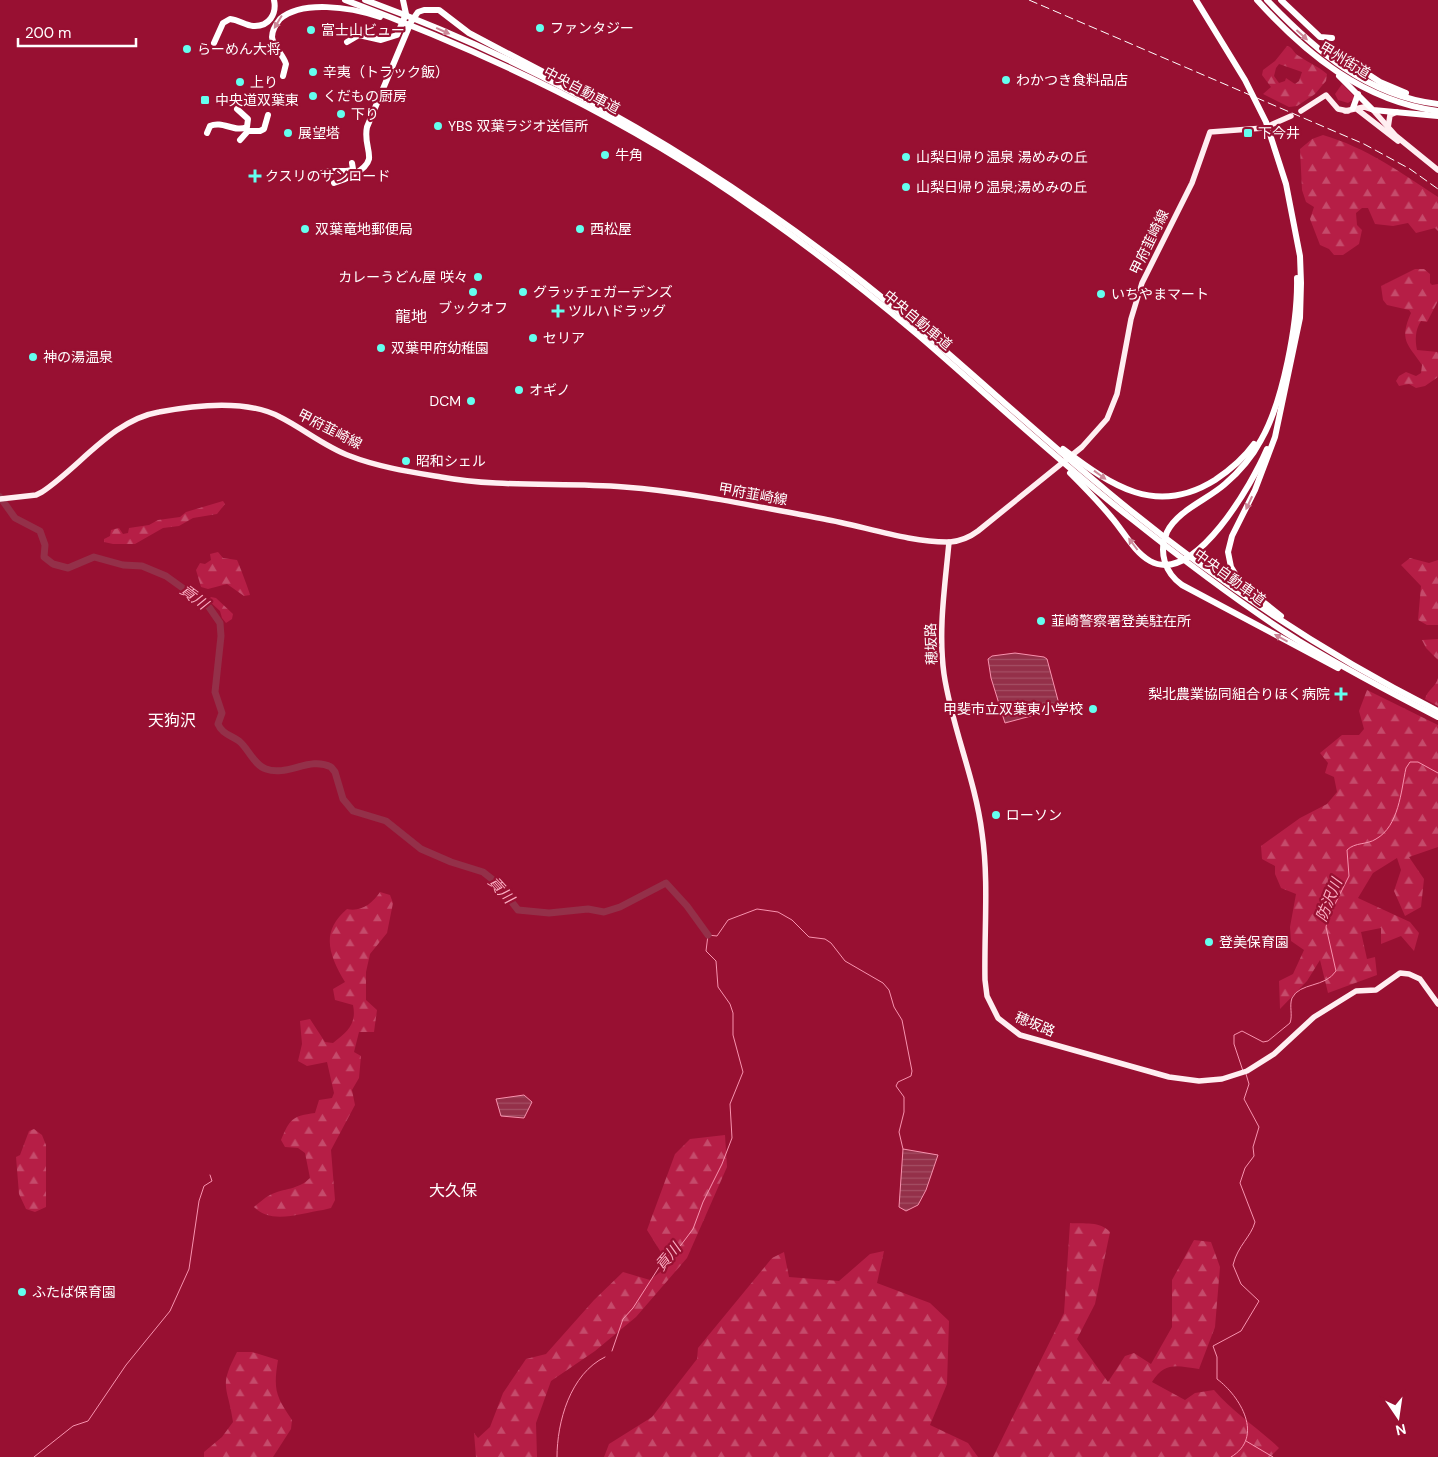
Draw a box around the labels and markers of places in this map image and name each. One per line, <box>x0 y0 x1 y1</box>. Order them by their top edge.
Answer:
place label: ファンタジー <box>550 19 634 37</box>
place label: 富士山ビュー <box>321 21 405 39</box>
marker: ファンタジー <box>534 22 546 34</box>
marker: 富士山ビュー <box>305 24 317 36</box>
place label: らーめん大将 <box>197 40 281 58</box>
marker: らーめん大将 <box>181 43 193 55</box>
place label: 辛夷（トラック飯） <box>323 63 449 81</box>
marker: 辛夷（トラック飯） <box>307 66 319 78</box>
place label: わかつき食料品店 <box>1016 71 1128 89</box>
place label: 上り <box>250 73 278 91</box>
marker: わかつき食料品店 <box>1000 74 1012 86</box>
marker: 上り <box>234 76 246 88</box>
place label: くだもの厨房 <box>323 87 407 105</box>
marker: くだもの厨房 <box>307 90 319 102</box>
place label: 中央道双葉東 <box>215 91 299 109</box>
marker: 中央道双葉東 <box>199 94 211 106</box>
place label: 下り <box>351 105 379 123</box>
marker: 下り <box>335 108 347 120</box>
place label: YBS 双葉ラジオ送信所 <box>448 117 588 135</box>
marker: YBS 双葉ラジオ送信所 <box>432 120 444 132</box>
place label: 展望塔 <box>298 124 340 142</box>
place label: 下今井 <box>1258 124 1300 142</box>
marker: 展望塔 <box>282 127 294 139</box>
marker: 下今井 <box>1242 127 1254 139</box>
place label: 牛角 <box>615 146 643 164</box>
place label: 山梨日帰り温泉 湯めみの丘 <box>916 148 1088 166</box>
marker: 牛角 <box>599 149 611 161</box>
marker: 山梨日帰り温泉 湯めみの丘 <box>900 151 912 163</box>
place label: クスリのサンロード <box>265 167 391 185</box>
marker: クスリのサンロード <box>249 170 261 182</box>
place label: 山梨日帰り温泉;湯めみの丘 <box>916 178 1087 196</box>
marker: 山梨日帰り温泉;湯めみの丘 <box>900 181 912 193</box>
place label: 双葉竜地郵便局 <box>315 220 413 238</box>
place label: 西松屋 <box>590 220 632 238</box>
marker: 双葉竜地郵便局 <box>299 223 311 235</box>
marker: 西松屋 <box>574 223 586 235</box>
place label: カレーうどん屋 咲々 <box>338 268 468 286</box>
marker: カレーうどん屋 咲々 <box>472 271 484 283</box>
place label: グラッチェガーデンズ <box>533 283 673 301</box>
place label: いちやまマート <box>1111 285 1209 303</box>
marker: ブックオフ <box>467 286 479 298</box>
marker: グラッチェガーデンズ <box>517 286 529 298</box>
marker: いちやまマート <box>1095 288 1107 300</box>
place label: ブックオフ <box>438 299 508 317</box>
place label: ツルハドラッグ <box>568 302 666 320</box>
marker: ツルハドラッグ <box>552 305 564 317</box>
place label: セリア <box>543 329 585 347</box>
marker: セリア <box>527 332 539 344</box>
place label: 双葉甲府幼稚園 <box>391 339 489 357</box>
marker: 双葉甲府幼稚園 <box>375 342 387 354</box>
place label: 神の湯温泉 <box>43 348 113 366</box>
marker: 神の湯温泉 <box>27 351 39 363</box>
place label: オギノ <box>529 381 570 399</box>
marker: オギノ <box>513 384 525 396</box>
place label: DCM <box>430 392 461 410</box>
marker: DCM <box>465 395 477 407</box>
place label: 昭和シェル <box>416 452 486 470</box>
marker: 昭和シェル <box>400 455 412 467</box>
place label: 韮崎警察署登美駐在所 <box>1051 612 1191 630</box>
marker: 韮崎警察署登美駐在所 <box>1035 615 1047 627</box>
place label: 梨北農業協同組合りほく病院 <box>1148 685 1330 703</box>
marker: 梨北農業協同組合りほく病院 <box>1334 687 1348 701</box>
place label: 甲斐市立双葉東小学校 <box>943 700 1083 718</box>
marker: 甲斐市立双葉東小学校 <box>1087 703 1099 715</box>
place label: ローソン <box>1006 806 1062 824</box>
marker: ローソン <box>990 809 1002 821</box>
place label: 登美保育園 <box>1219 933 1289 951</box>
marker: 登美保育園 <box>1203 936 1215 948</box>
place label: ふたば保育園 <box>32 1283 116 1301</box>
marker: ふたば保育園 <box>16 1286 28 1298</box>

